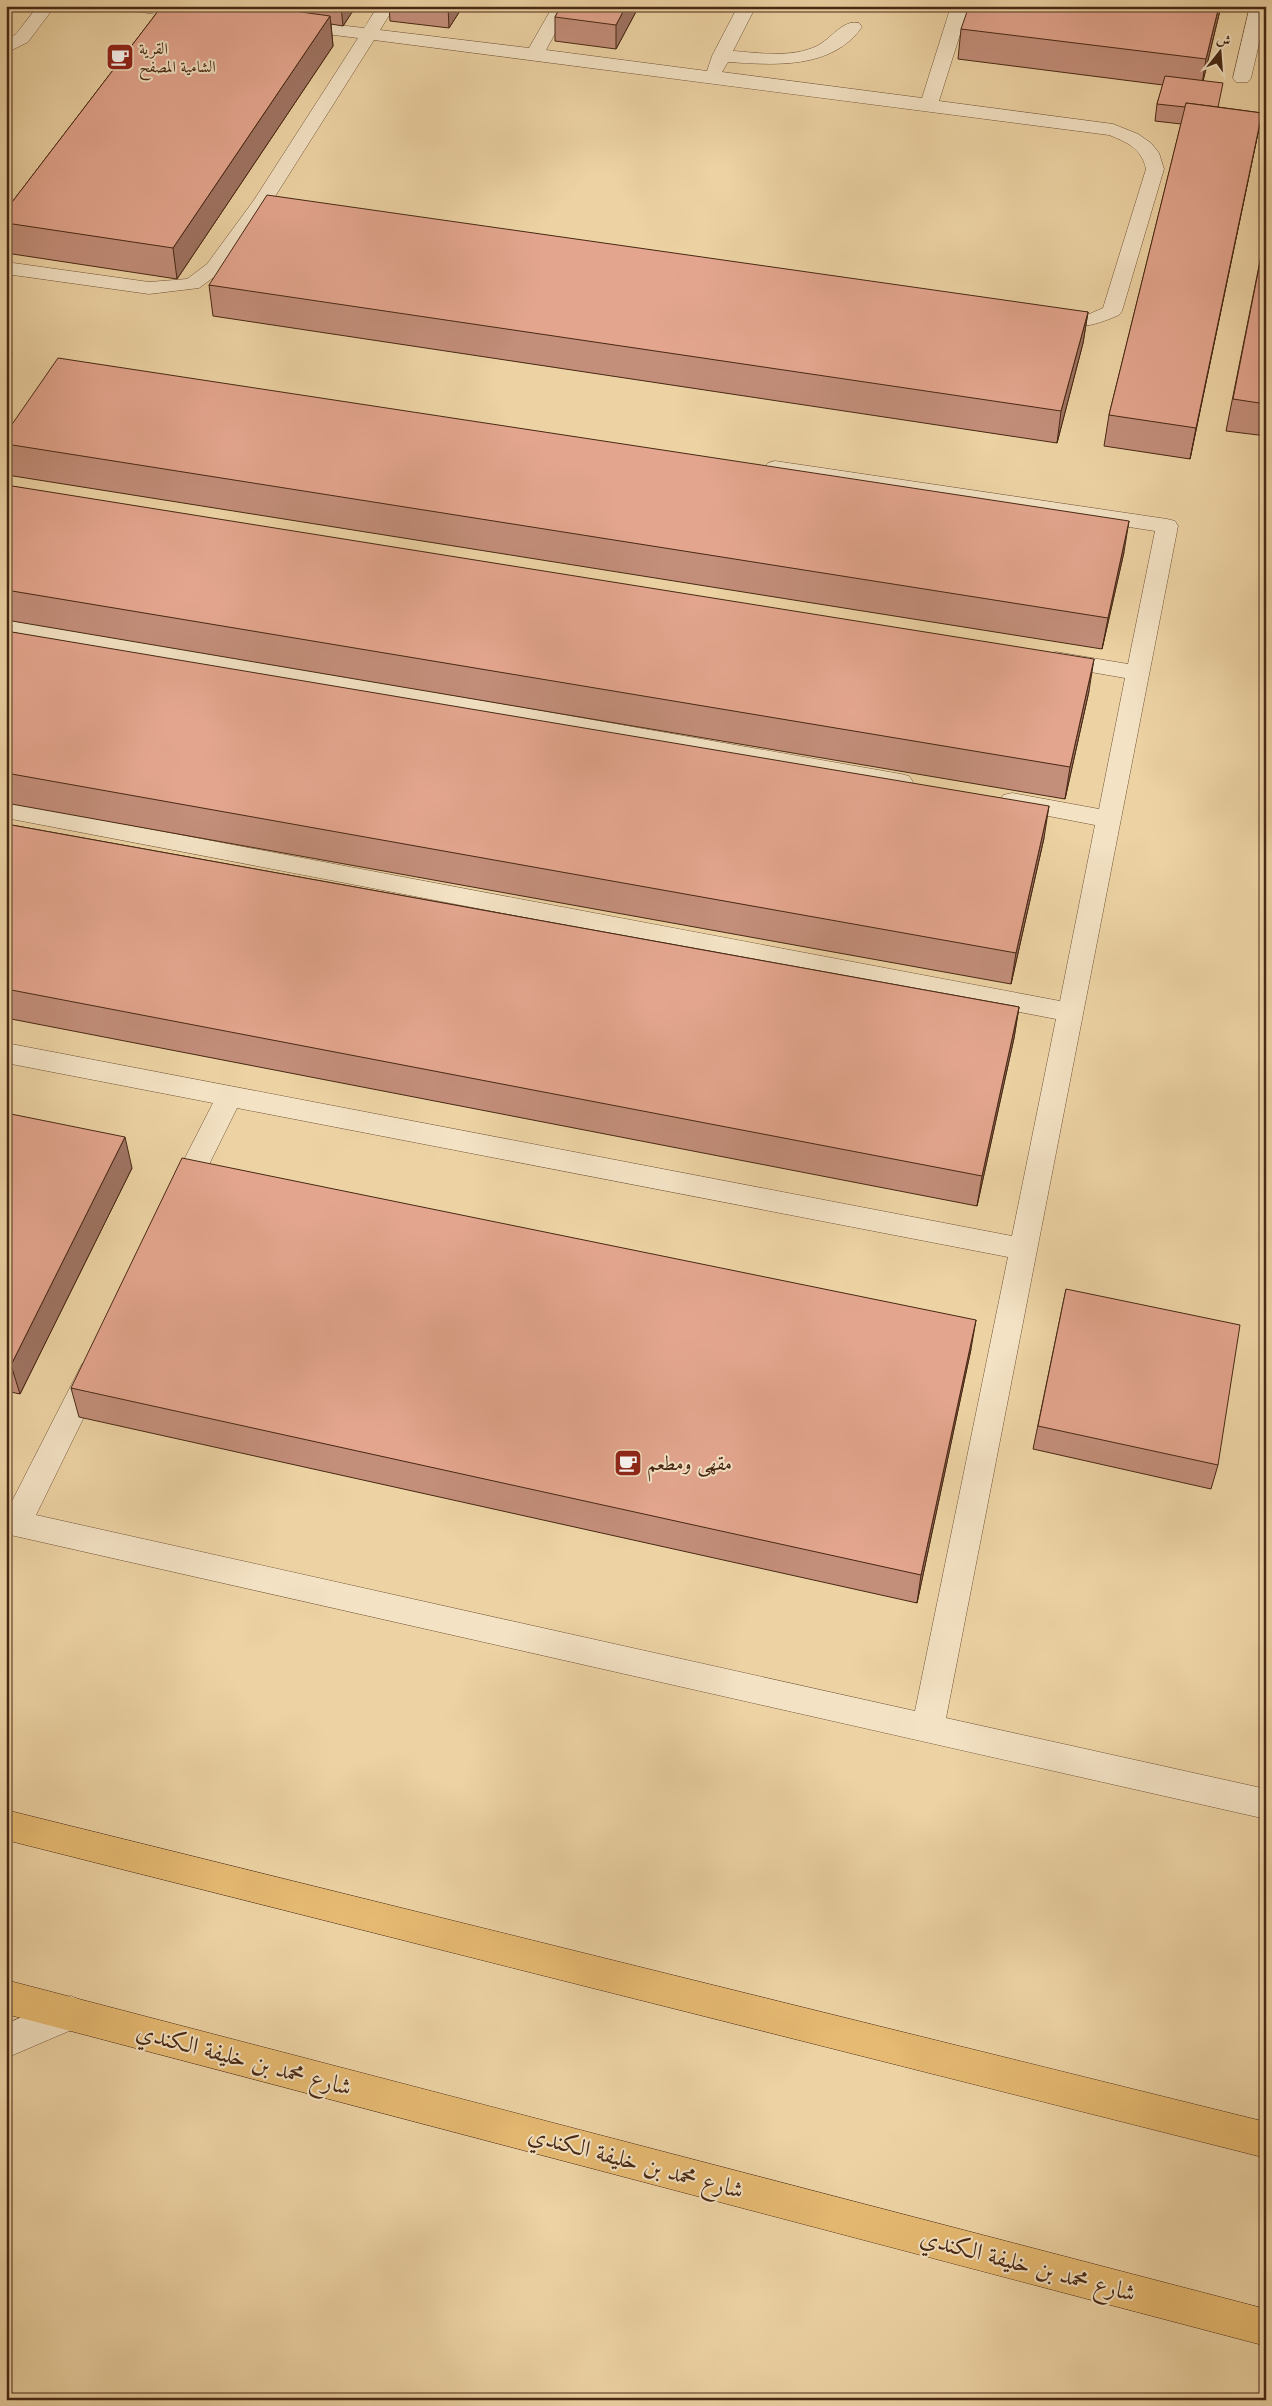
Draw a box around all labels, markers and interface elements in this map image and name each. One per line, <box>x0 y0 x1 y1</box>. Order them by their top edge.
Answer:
north arrow <box>1194 28 1244 78</box>
text: ش <box>1215 32 1232 49</box>
cafe icon: القرية الشامية المصفح <box>105 42 135 72</box>
place label: القرية الشامية المصفح <box>139 42 216 81</box>
cafe icon: مقهى ومطعم <box>613 1448 643 1478</box>
place label: مقهى ومطعم <box>647 1455 732 1482</box>
street label: شارع محمد بن خليفة الكندي <box>132 2019 354 2107</box>
street label: شارع محمد بن خليفة الكندي <box>524 2122 746 2210</box>
street label: شارع محمد بن خليفة الكندي <box>916 2225 1138 2313</box>

